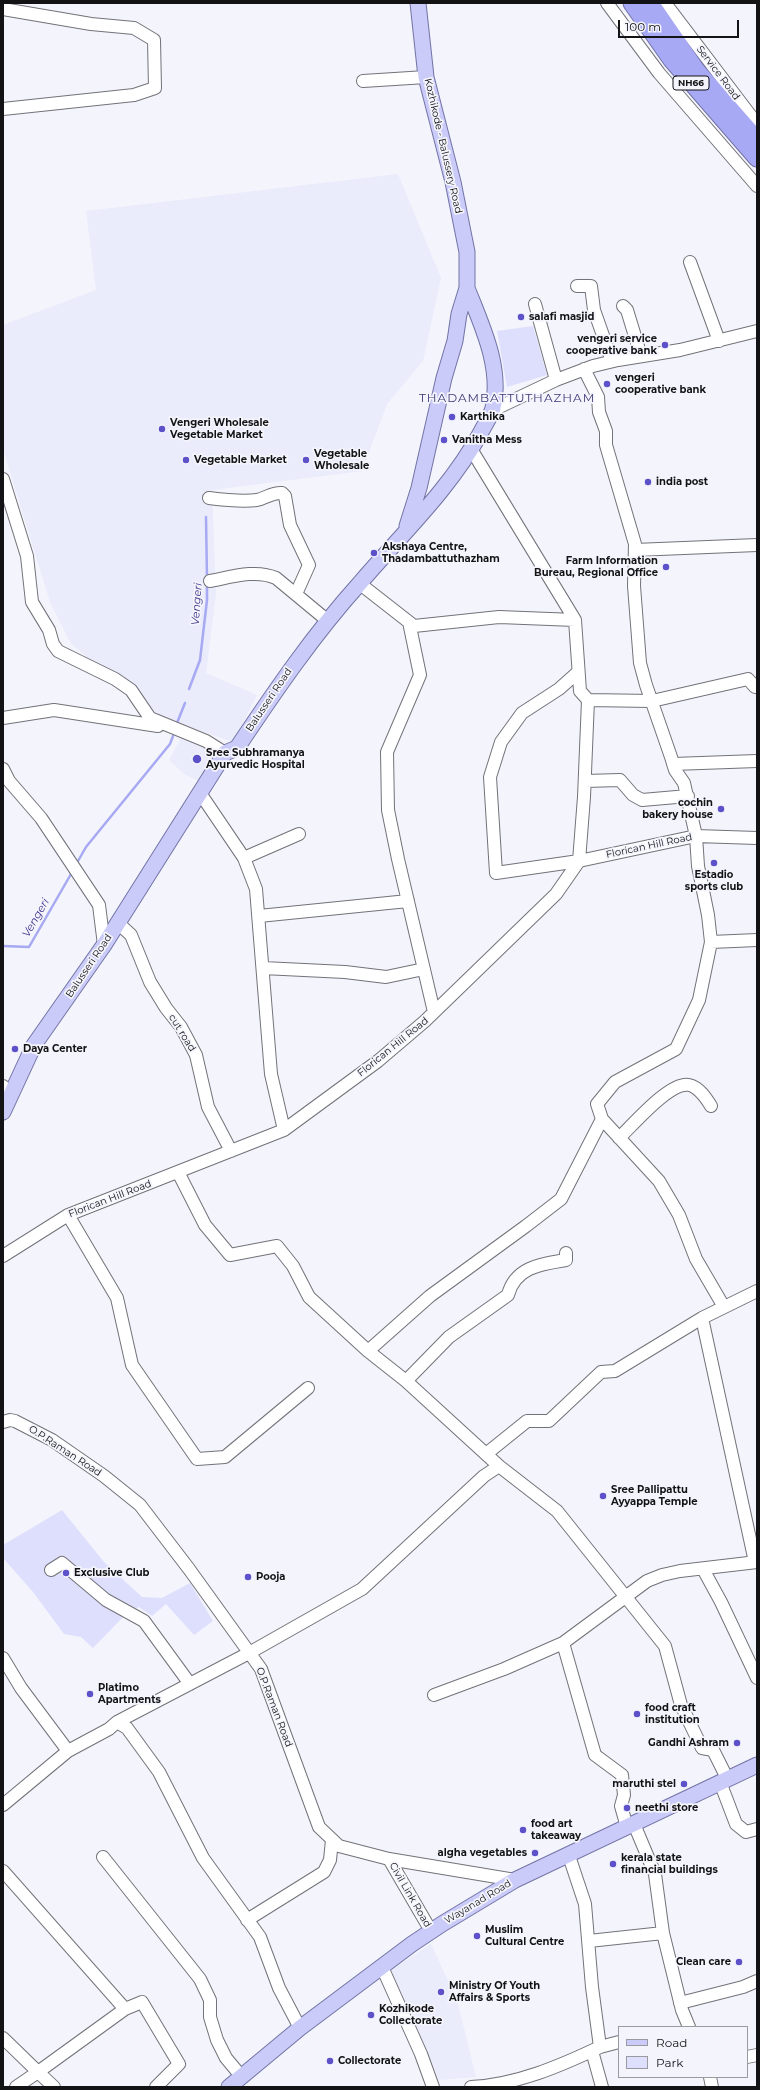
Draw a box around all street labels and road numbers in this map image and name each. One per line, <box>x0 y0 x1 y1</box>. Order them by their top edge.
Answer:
street label: Service Road <box>694 44 742 102</box>
road number: NH66 <box>673 76 709 90</box>
street label: Kozhikode - Balussery Road <box>422 77 464 215</box>
street label: Balusseri Road <box>243 666 295 734</box>
street label: Florican Hill Road <box>605 831 693 861</box>
street label: Balusseri Road <box>63 932 115 1000</box>
street label: cut road <box>166 1012 198 1054</box>
street label: Florican Hill Road <box>355 1015 431 1079</box>
street label: Florican Hill Road <box>67 1178 153 1220</box>
street label: O.P.Raman Road <box>26 1423 104 1479</box>
street label: O.P.Raman Road <box>253 1665 295 1749</box>
street label: Civil Link Road <box>386 1860 434 1930</box>
street label: Wayanad Road <box>443 1877 513 1927</box>

